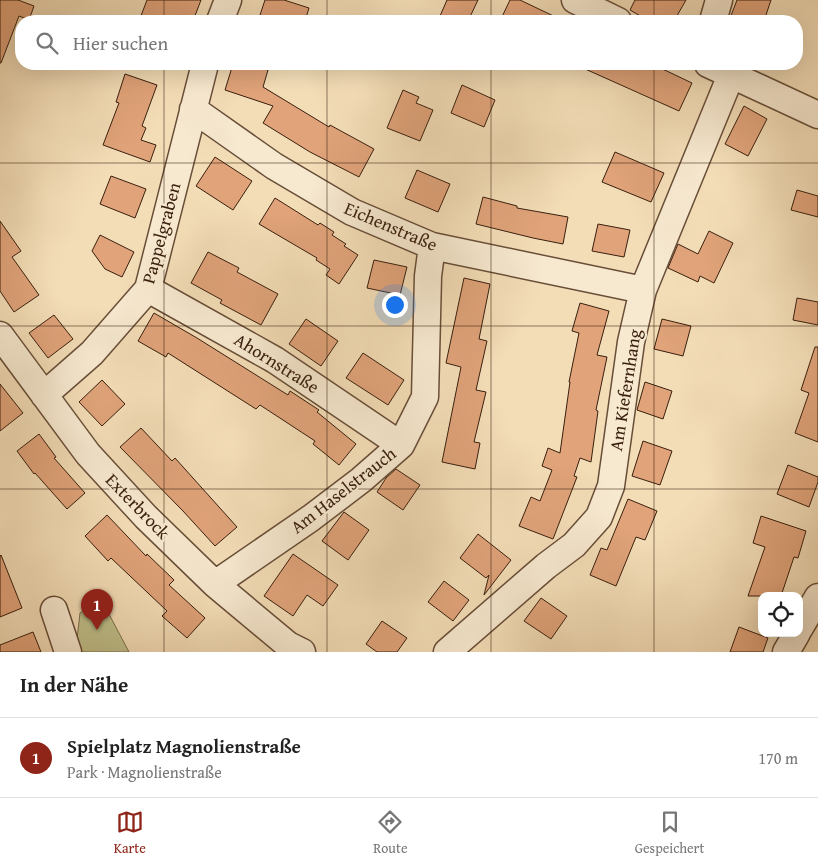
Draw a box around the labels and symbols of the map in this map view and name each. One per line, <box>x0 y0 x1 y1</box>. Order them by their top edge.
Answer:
street label: Pappelgraben <box>135 179 187 287</box>
street label: Eichenstraße <box>340 194 442 258</box>
your location <box>382 292 408 318</box>
street label: Ahornstraße <box>229 326 325 400</box>
street label: Am Kiefernhang <box>602 327 648 453</box>
street label: Am Haselstrauch <box>284 440 402 540</box>
street label: Exterbrock <box>99 467 177 546</box>
pin: 1 <box>81 589 113 630</box>

